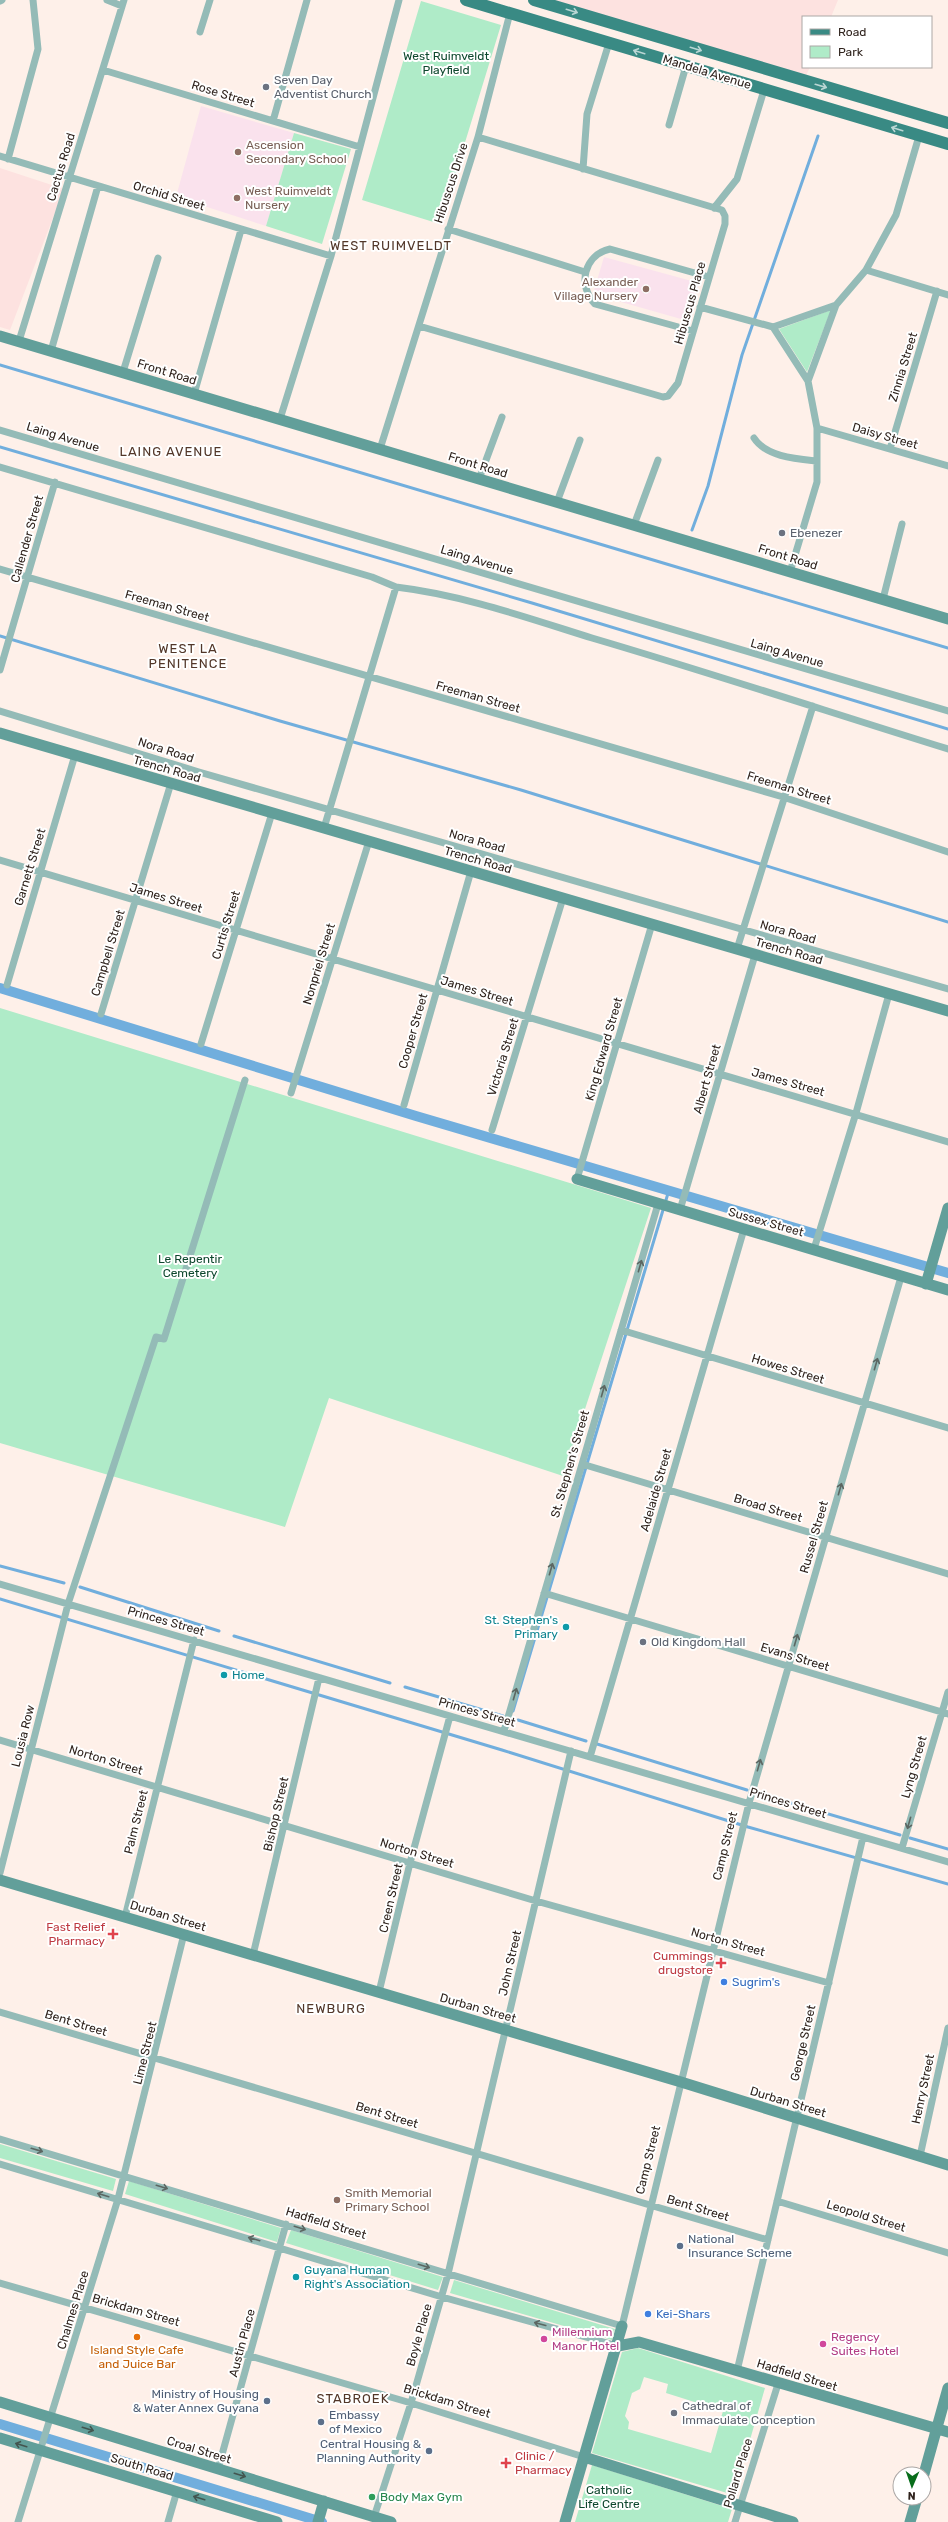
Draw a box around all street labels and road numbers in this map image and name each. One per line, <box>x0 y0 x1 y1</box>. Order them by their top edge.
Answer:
street label: Mandela Avenue <box>661 52 753 92</box>
street label: Rose Street <box>190 78 256 110</box>
street label: Cactus Road <box>44 131 78 203</box>
street label: Hibuscus Drive <box>431 141 471 225</box>
street label: Orchid Street <box>131 178 207 214</box>
street label: Hibuscus Place <box>671 260 709 346</box>
street label: Zinnia Street <box>886 330 920 403</box>
street label: Front Road <box>136 356 198 388</box>
street label: Laing Avenue <box>25 419 101 455</box>
street label: Daisy Street <box>851 420 920 452</box>
street label: Front Road <box>447 449 509 481</box>
street label: Callender Street <box>8 493 46 584</box>
street label: Front Road <box>757 541 819 573</box>
street label: Laing Avenue <box>439 542 515 578</box>
street label: Freeman Street <box>123 587 211 625</box>
street label: Laing Avenue <box>749 636 825 670</box>
street label: Freeman Street <box>434 678 522 716</box>
street label: Nora Road <box>136 734 196 766</box>
street label: Trench Road <box>132 753 202 785</box>
street label: Freeman Street <box>745 769 833 807</box>
street label: Garnett Street <box>12 826 49 907</box>
street label: Nora Road <box>447 826 507 856</box>
street label: Trench Road <box>443 844 513 876</box>
street label: James Street <box>128 880 204 916</box>
street label: Curtis Street <box>209 889 243 961</box>
street label: Campbell Street <box>88 908 128 998</box>
street label: Nora Road <box>758 917 818 947</box>
street label: Nonpriel Street <box>300 921 338 1006</box>
street label: Trench Road <box>754 935 824 967</box>
street label: James Street <box>439 973 515 1009</box>
street label: Cooper Street <box>396 991 431 1070</box>
street label: King Edward Street <box>583 995 626 1102</box>
street label: Victoria Street <box>485 1016 522 1098</box>
street label: Albert Street <box>690 1042 724 1115</box>
street label: James Street <box>750 1065 826 1099</box>
street label: Sussex Street <box>727 1205 806 1240</box>
street label: Howes Street <box>750 1351 826 1387</box>
street label: St. Stephen's Street <box>548 1408 592 1519</box>
street label: Adelaide Street <box>637 1447 675 1533</box>
street label: Broad Street <box>732 1491 804 1525</box>
street label: Russel Street <box>797 1499 831 1575</box>
street label: Princes Street <box>126 1603 206 1639</box>
street label: Evans Street <box>759 1640 831 1674</box>
street label: Princes Street <box>437 1694 517 1730</box>
street label: Lousia Row <box>9 1703 38 1768</box>
street label: Lyng Street <box>898 1734 930 1800</box>
street label: Norton Street <box>67 1742 145 1778</box>
street label: Bishop Street <box>261 1775 291 1853</box>
street label: Princes Street <box>748 1785 828 1821</box>
street label: Palm Street <box>121 1788 151 1855</box>
street label: Camp Street <box>710 1810 740 1882</box>
street label: Norton Street <box>378 1835 456 1871</box>
street label: Creen Street <box>376 1862 406 1934</box>
street label: Durban Street <box>128 1898 208 1934</box>
street label: Norton Street <box>689 1925 767 1959</box>
street label: John Street <box>496 1929 524 1997</box>
street label: Durban Street <box>438 1990 518 2026</box>
street label: George Street <box>787 2003 819 2082</box>
street label: Bent Street <box>43 2007 109 2039</box>
street label: Lime Street <box>130 2020 160 2086</box>
street label: Henry Street <box>909 2052 937 2125</box>
street label: Durban Street <box>748 2084 828 2120</box>
street label: Bent Street <box>354 2099 420 2131</box>
street label: Camp Street <box>633 2124 663 2196</box>
street label: Bent Street <box>665 2192 731 2224</box>
street label: Leopold Street <box>825 2197 908 2235</box>
street label: Hadfield Street <box>284 2204 368 2242</box>
street label: Chalmes Place <box>54 2269 92 2351</box>
street label: Brickdam Street <box>91 2291 182 2329</box>
street label: Boyle Place <box>403 2302 435 2368</box>
street label: Austin Place <box>226 2307 258 2378</box>
street label: Hadfield Street <box>755 2356 839 2394</box>
street label: Brickdam Street <box>402 2381 492 2421</box>
street label: Croal Street <box>165 2434 233 2467</box>
street label: Pollard Place <box>721 2436 755 2510</box>
street label: South Road <box>109 2451 175 2483</box>

